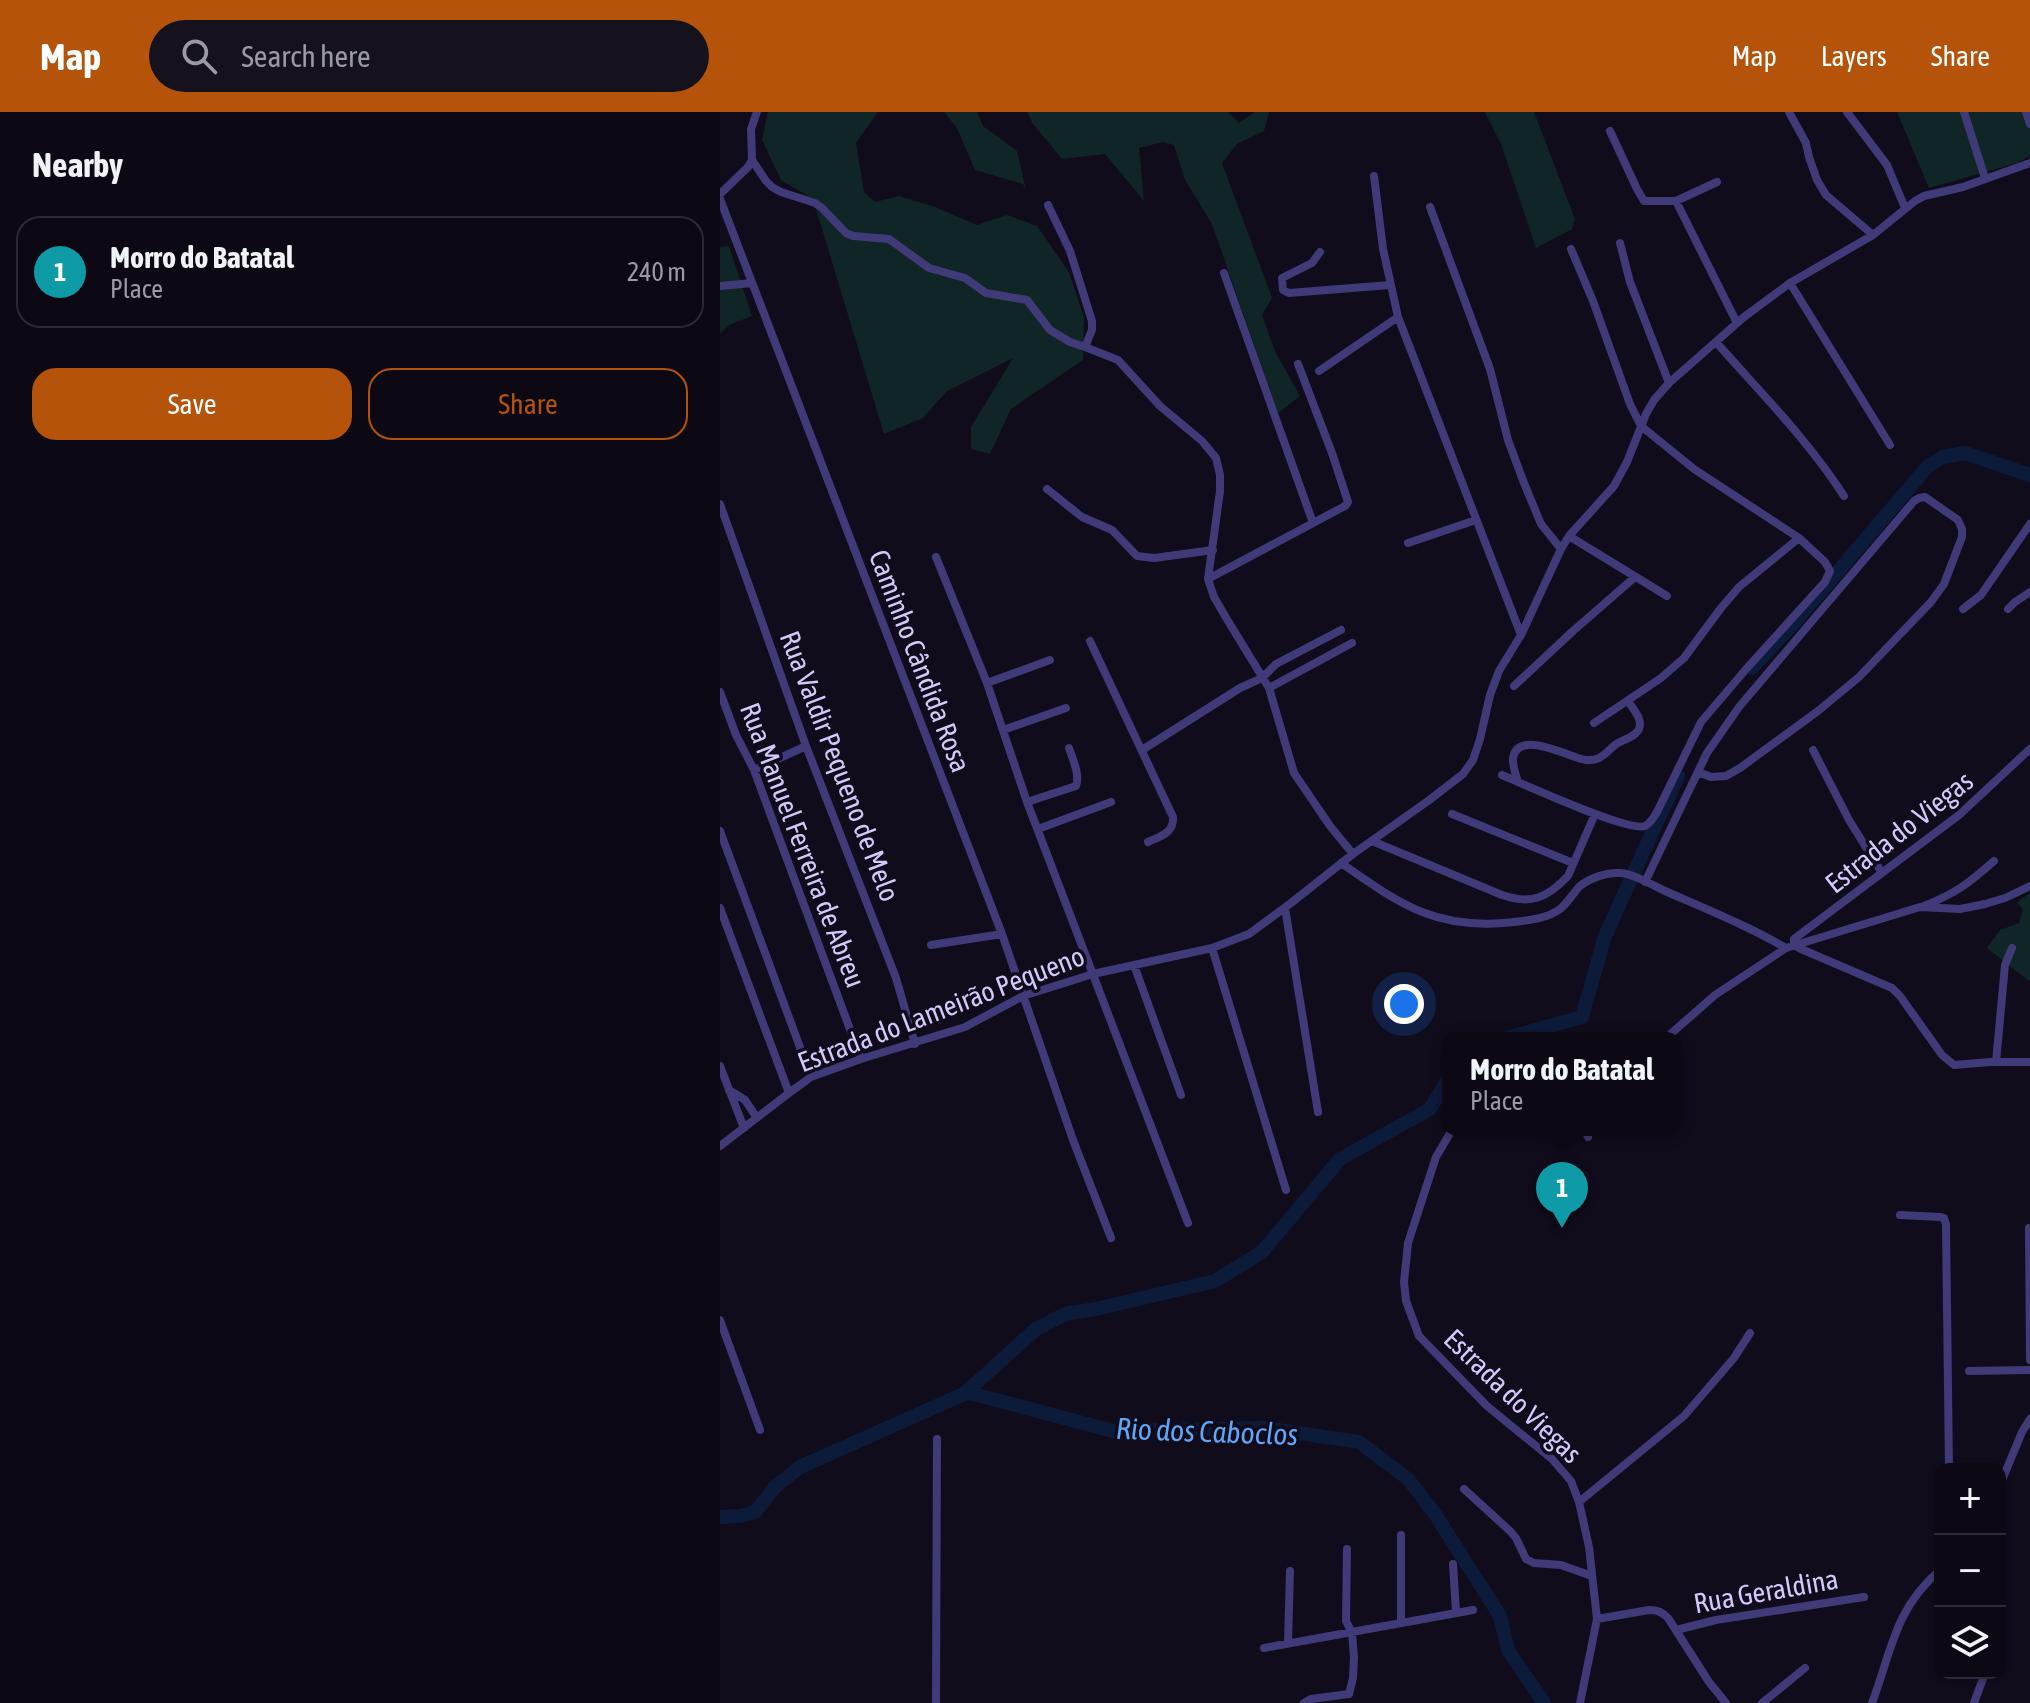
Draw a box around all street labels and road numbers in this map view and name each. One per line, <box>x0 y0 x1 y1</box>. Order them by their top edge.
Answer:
street label: Caminho Cândida Rosa <box>863 545 977 777</box>
street label: Rua Valdir Pequeno de Melo <box>774 626 906 906</box>
street label: Rua Manuel Ferreira de Abreu <box>734 698 872 992</box>
street label: Estrada do Viegas <box>1819 765 1979 899</box>
street label: Estrada do Lameirão Pequeno <box>793 940 1089 1078</box>
street label: Estrada do Viegas <box>1438 1323 1588 1469</box>
street label: Rua Geraldina <box>1691 1563 1841 1619</box>

